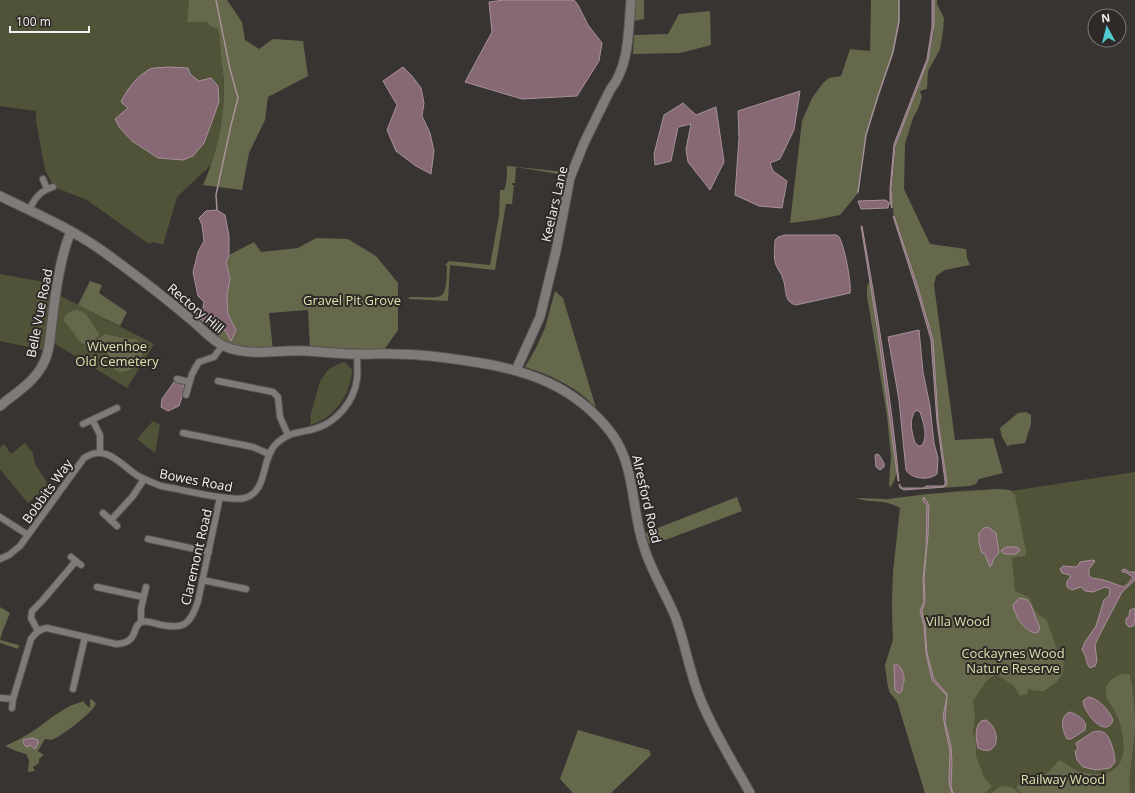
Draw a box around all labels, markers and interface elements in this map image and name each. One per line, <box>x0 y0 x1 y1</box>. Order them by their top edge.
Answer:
scale bar <box>10 8 89 34</box>
north arrow <box>1087 8 1127 48</box>
text: N <box>1100 10 1111 26</box>
text: 100 m <box>16 13 51 30</box>
street label: Keelars Lane <box>537 164 571 244</box>
street label: Belle Vue Road <box>22 267 56 359</box>
street label: Rectory Hill <box>164 279 228 337</box>
park label: Gravel Pit Grove <box>303 291 401 309</box>
park label: Wivenhoe Old Cemetery <box>75 337 159 370</box>
street label: Alresford Road <box>628 453 666 545</box>
street label: Bobbits Way <box>18 455 77 527</box>
street label: Bowes Road <box>158 464 234 496</box>
street label: Claremont Road <box>176 507 216 607</box>
park label: Villa Wood <box>926 612 990 630</box>
park label: Cockaynes Wood Nature Reserve <box>961 644 1065 677</box>
park label: Railway Wood <box>1021 770 1105 788</box>

